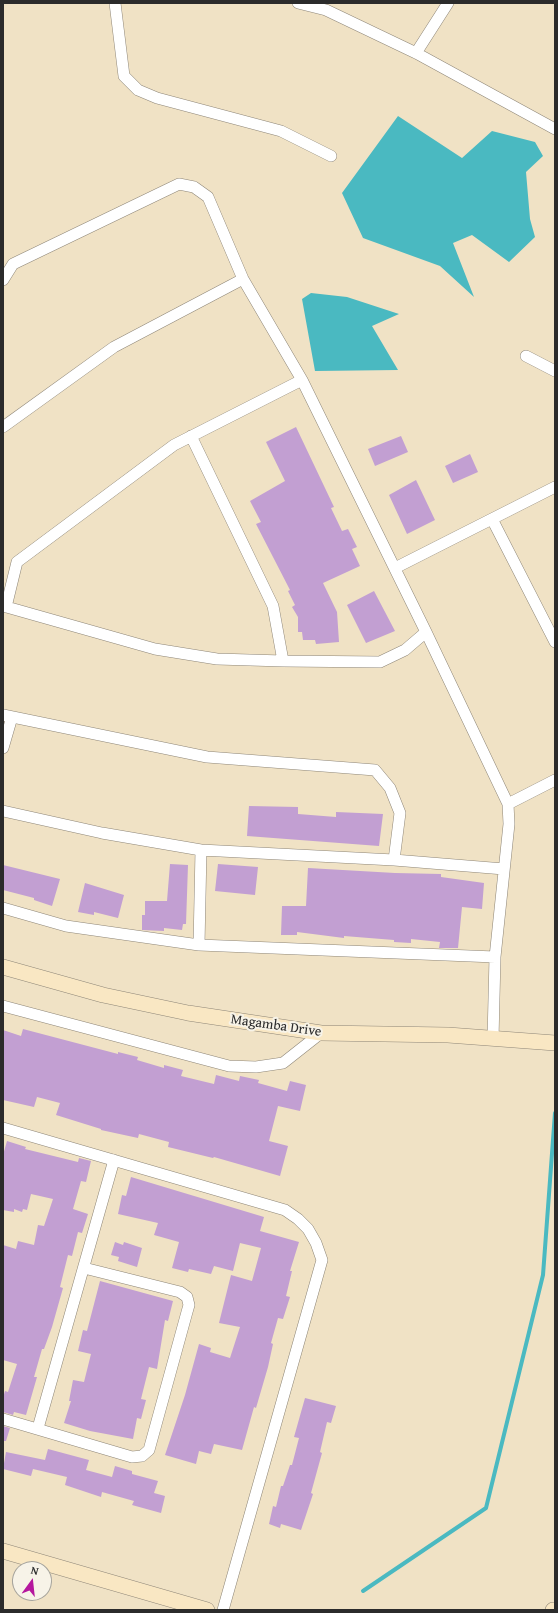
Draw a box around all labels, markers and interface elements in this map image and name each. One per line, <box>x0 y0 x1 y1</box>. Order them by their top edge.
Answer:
street label: Magamba Drive <box>230 1011 322 1041</box>
north arrow <box>12 1561 52 1601</box>
text: N <box>29 1562 40 1579</box>

